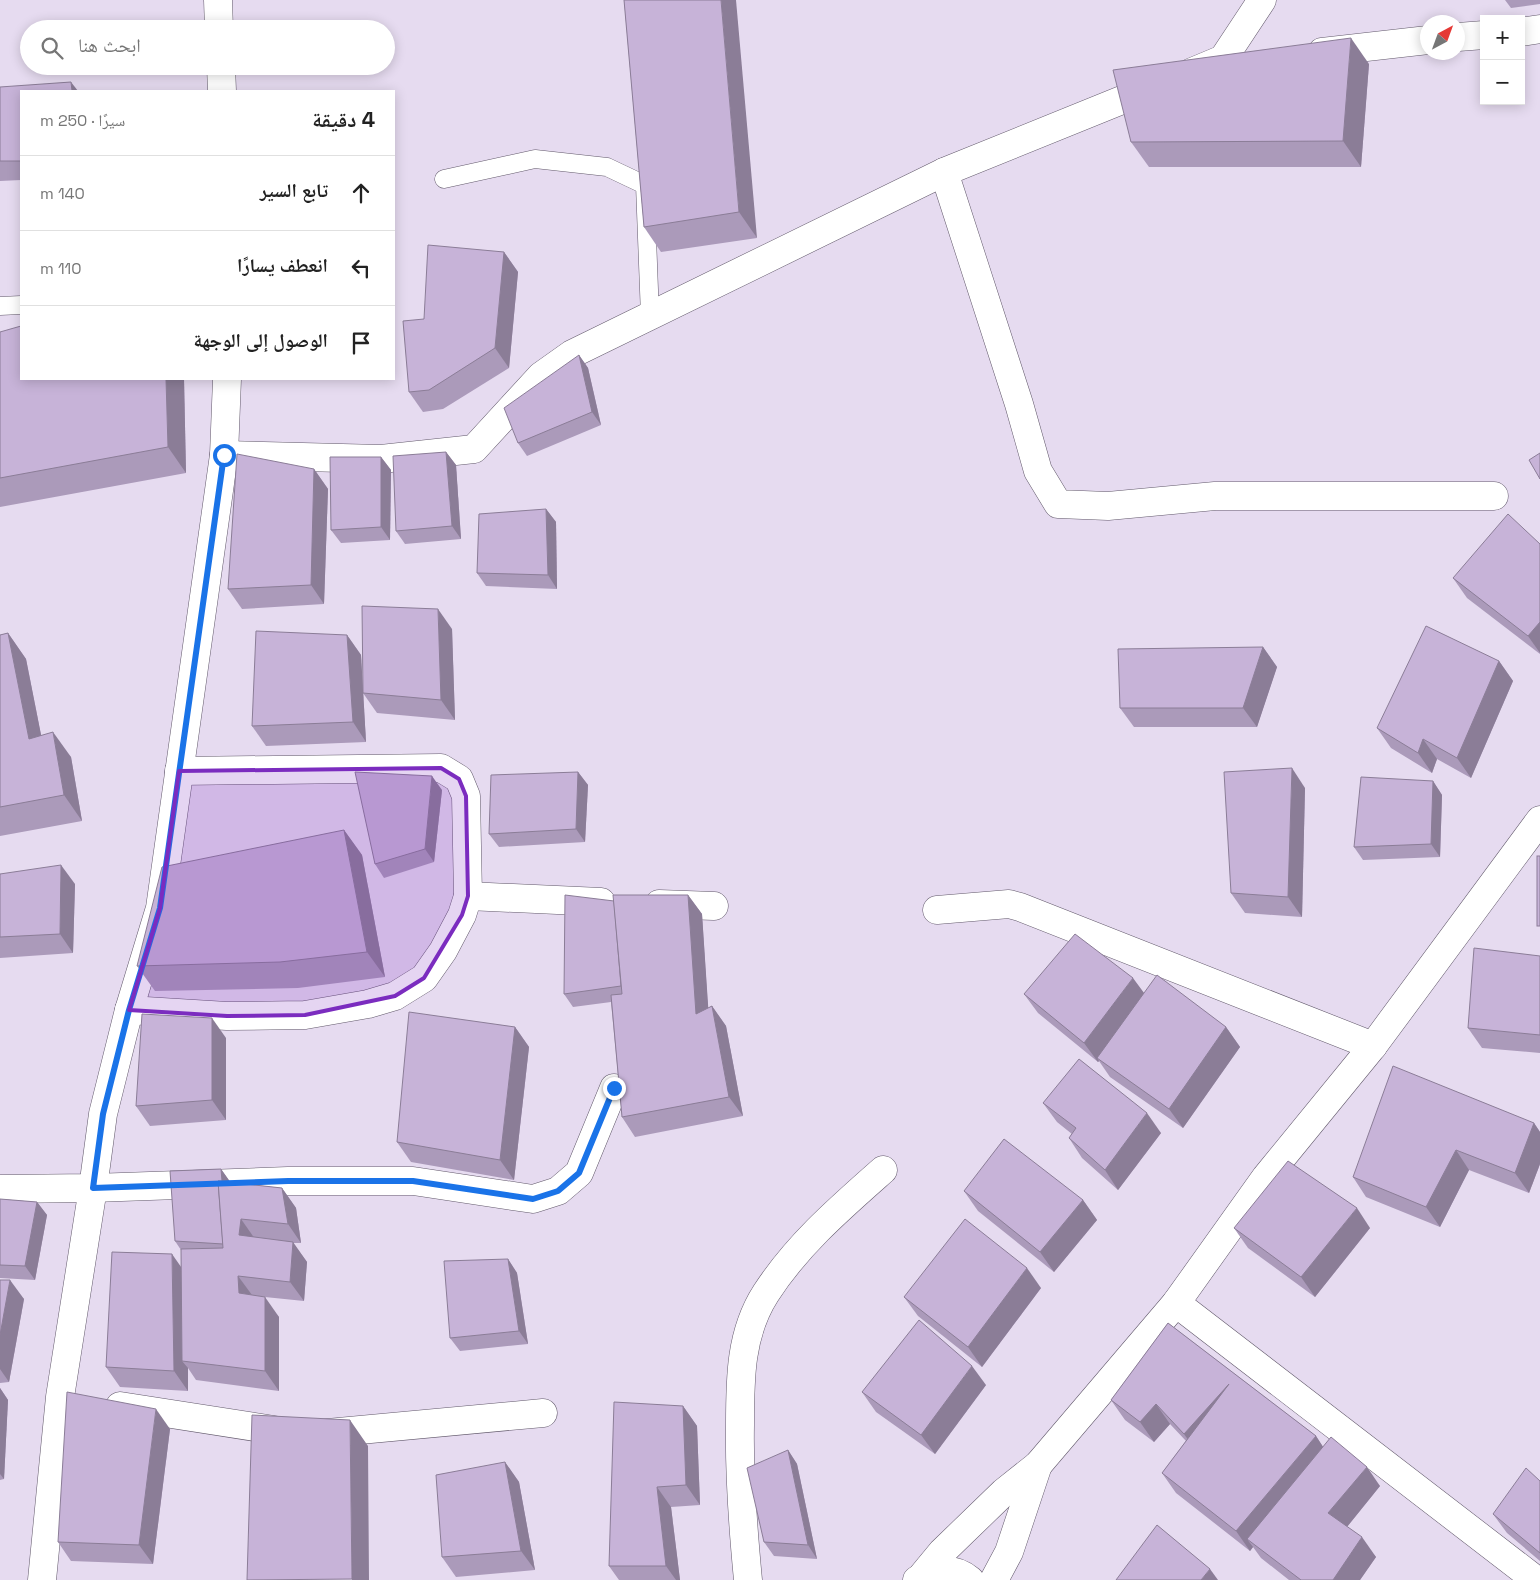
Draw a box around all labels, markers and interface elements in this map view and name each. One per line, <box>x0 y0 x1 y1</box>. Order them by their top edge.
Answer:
north arrow <box>1420 15 1465 60</box>
map controls <box>1480 15 1525 105</box>
button: + <box>1480 15 1525 60</box>
search box <box>20 20 395 75</box>
text: ابحث هنا <box>78 33 141 58</box>
icon: search <box>38 34 66 62</box>
button: − <box>1480 60 1525 105</box>
text: 4 دقيقة <box>312 106 375 133</box>
text: سيرًا · 250 m <box>40 110 125 131</box>
text: تابع السير <box>260 178 328 203</box>
icon: ahead <box>347 179 375 207</box>
text: 140 m <box>40 183 85 204</box>
text: انعطف يسارًا <box>237 253 328 278</box>
icon: left <box>347 254 375 282</box>
text: 110 m <box>40 258 82 279</box>
text: الوصول إلى الوجهة <box>193 328 328 353</box>
icon: arrive <box>347 329 375 357</box>
route start <box>213 444 236 467</box>
route end <box>603 1077 626 1100</box>

